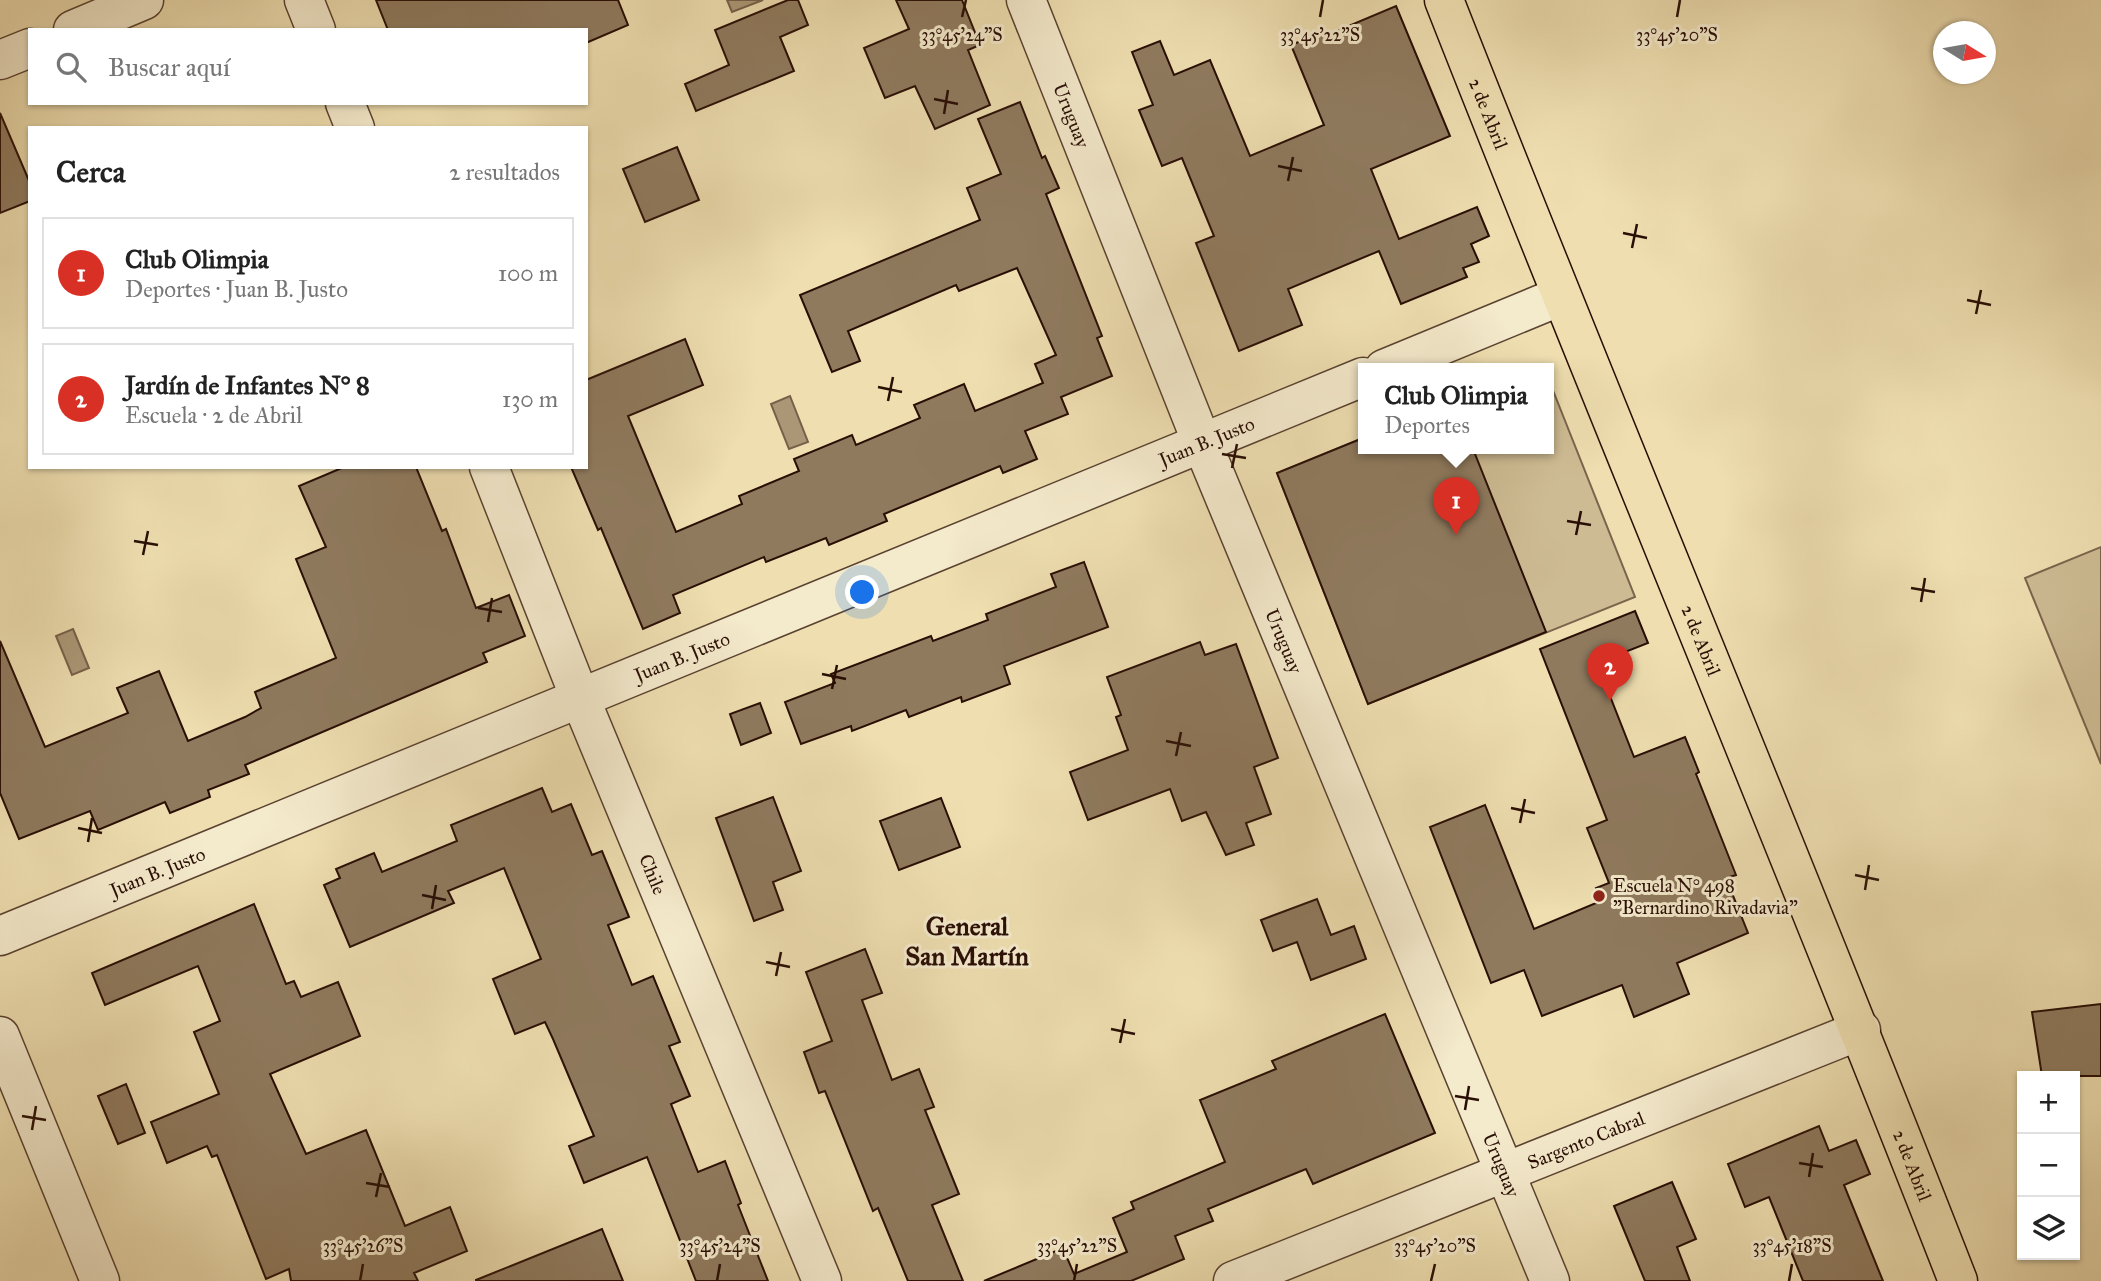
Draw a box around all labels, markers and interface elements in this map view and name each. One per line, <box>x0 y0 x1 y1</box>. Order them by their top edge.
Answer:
north arrow <box>1933 21 1996 84</box>
text: 33°45'24"S <box>921 24 1003 46</box>
text: 33°45'22"S <box>1280 24 1360 46</box>
text: 33°45'20"S <box>1636 24 1718 46</box>
search box <box>28 28 588 105</box>
icon: search <box>52 48 90 86</box>
text: Buscar aquí <box>108 51 230 83</box>
street label: 2 de Abril <box>1464 75 1513 153</box>
street label: Uruguay <box>1048 80 1095 152</box>
text: Cerca <box>56 154 125 190</box>
text: 2 resultados <box>449 158 560 186</box>
text: Club Olimpia <box>125 243 269 275</box>
text: 1 <box>76 259 86 287</box>
text: 100 m <box>498 259 558 287</box>
text: Deportes · Juan B. Justo <box>125 275 348 303</box>
popup <box>1358 363 1554 454</box>
text: Jardín de Infantes N° 8 <box>125 369 370 401</box>
text: Club Olimpia <box>1384 379 1528 411</box>
text: 2 <box>75 385 87 413</box>
text: 130 m <box>502 385 558 413</box>
text: Escuela · 2 de Abril <box>125 401 302 429</box>
text: Deportes <box>1384 411 1470 439</box>
street label: Juan B. Justo <box>1154 412 1258 473</box>
pin: 1 <box>1433 477 1479 535</box>
your location <box>845 575 879 609</box>
street label: 2 de Abril <box>1676 602 1726 680</box>
street label: Uruguay <box>1260 605 1308 678</box>
street label: Juan B. Justo <box>629 627 733 688</box>
pin: 2 <box>1587 643 1633 701</box>
street label: Juan B. Justo <box>104 842 209 903</box>
street label: Chile <box>634 851 671 898</box>
place label: Escuela N° 498 "Bernardino Rivadavia" <box>1613 874 1798 919</box>
marker: Escuela N° 498 "Bernardino Rivadavia" <box>1591 888 1607 904</box>
district label: General San Martín <box>905 910 1029 972</box>
map controls <box>2017 1071 2080 1260</box>
button: + <box>2017 1071 2080 1134</box>
street label: Sargento Cabral <box>1524 1106 1649 1174</box>
street label: 2 de Abril <box>1888 1127 1937 1205</box>
street label: Uruguay <box>1478 1129 1525 1201</box>
button: − <box>2017 1134 2080 1197</box>
button: layers <box>2017 1197 2080 1260</box>
text: 33°45'26"S <box>323 1235 403 1257</box>
text: 33°45'24"S <box>679 1235 761 1257</box>
text: 33°45'22"S <box>1037 1235 1117 1257</box>
text: 33°45'20"S <box>1394 1235 1476 1257</box>
text: 33°45'18"S <box>1752 1235 1832 1257</box>

